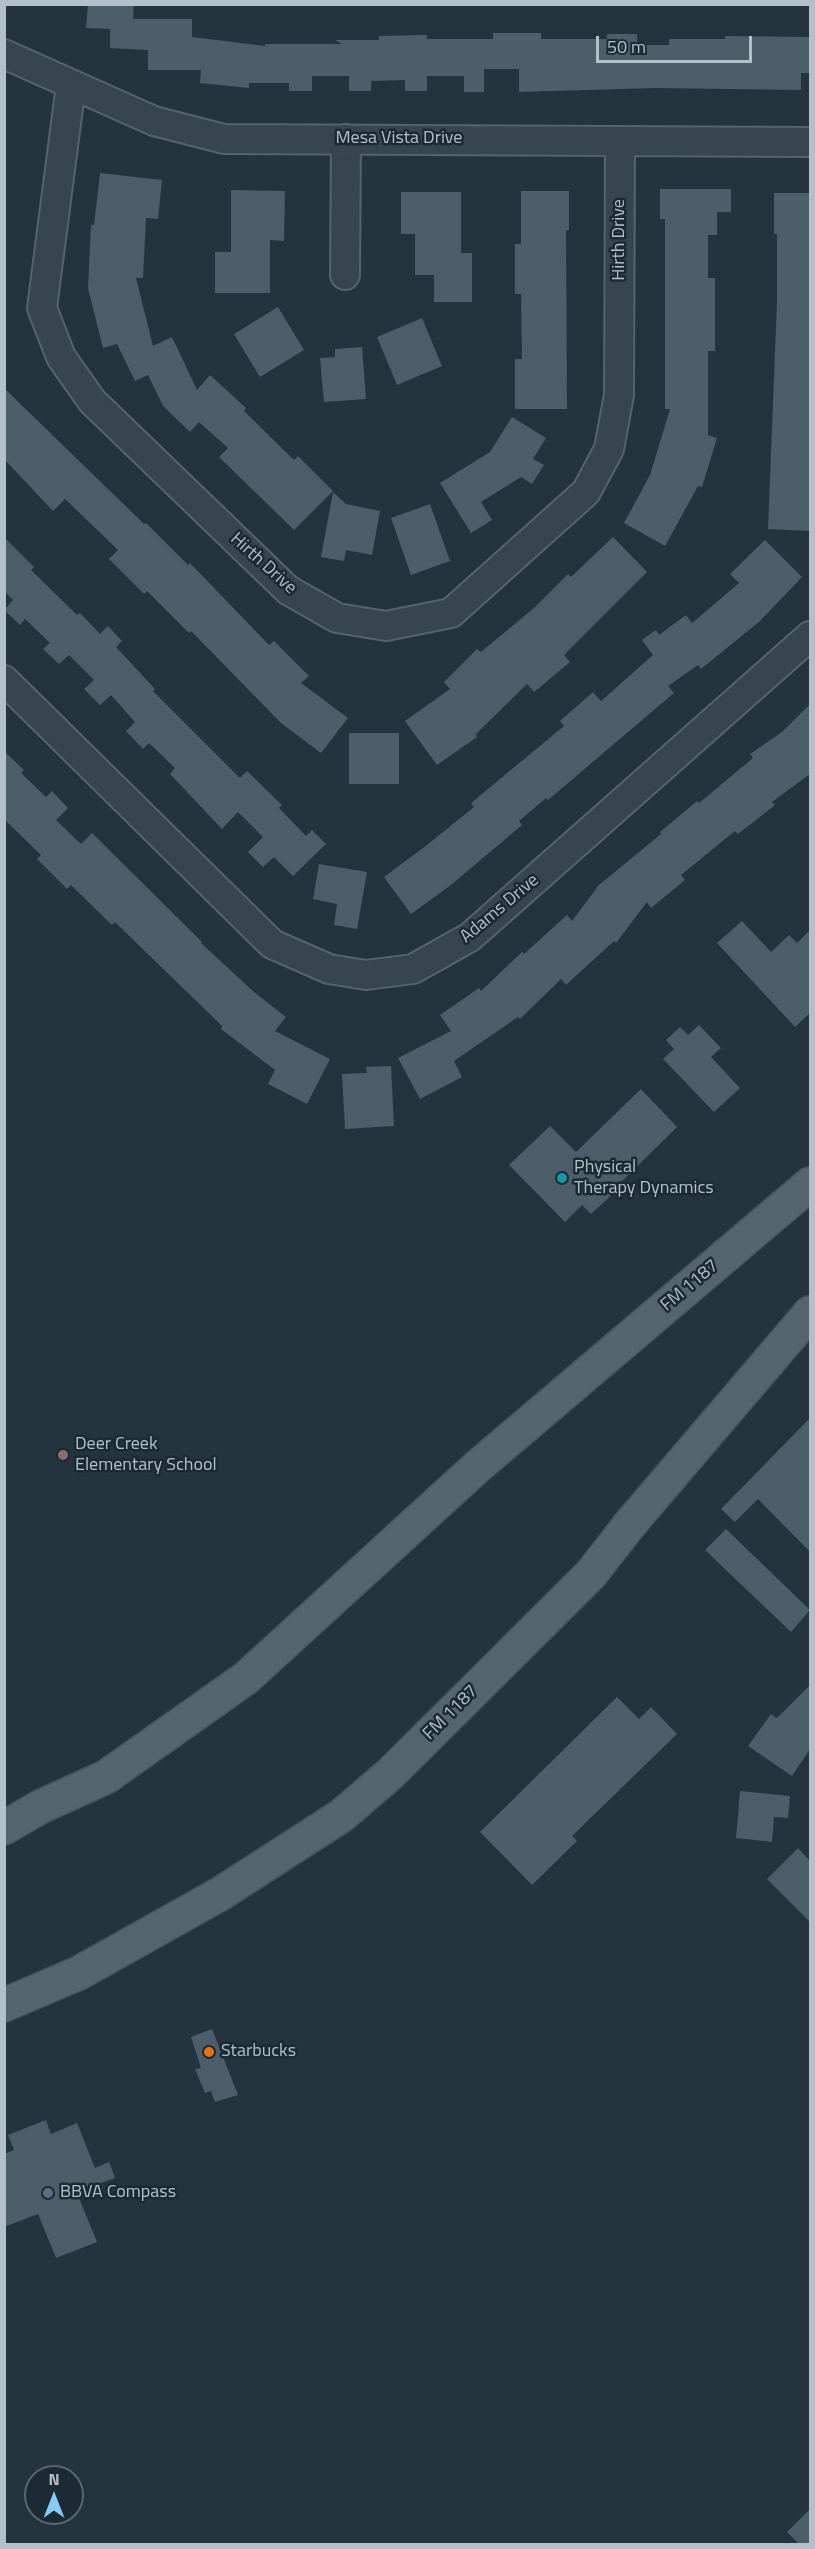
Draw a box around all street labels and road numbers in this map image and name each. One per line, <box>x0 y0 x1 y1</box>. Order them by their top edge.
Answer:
street label: Mesa Vista Drive <box>336 128 462 150</box>
street label: Hirth Drive <box>609 199 631 281</box>
street label: Hirth Drive <box>225 529 301 599</box>
street label: Adams Drive <box>456 870 544 948</box>
street label: FM 1187 <box>657 1256 723 1316</box>
street label: FM 1187 <box>419 1681 483 1745</box>

